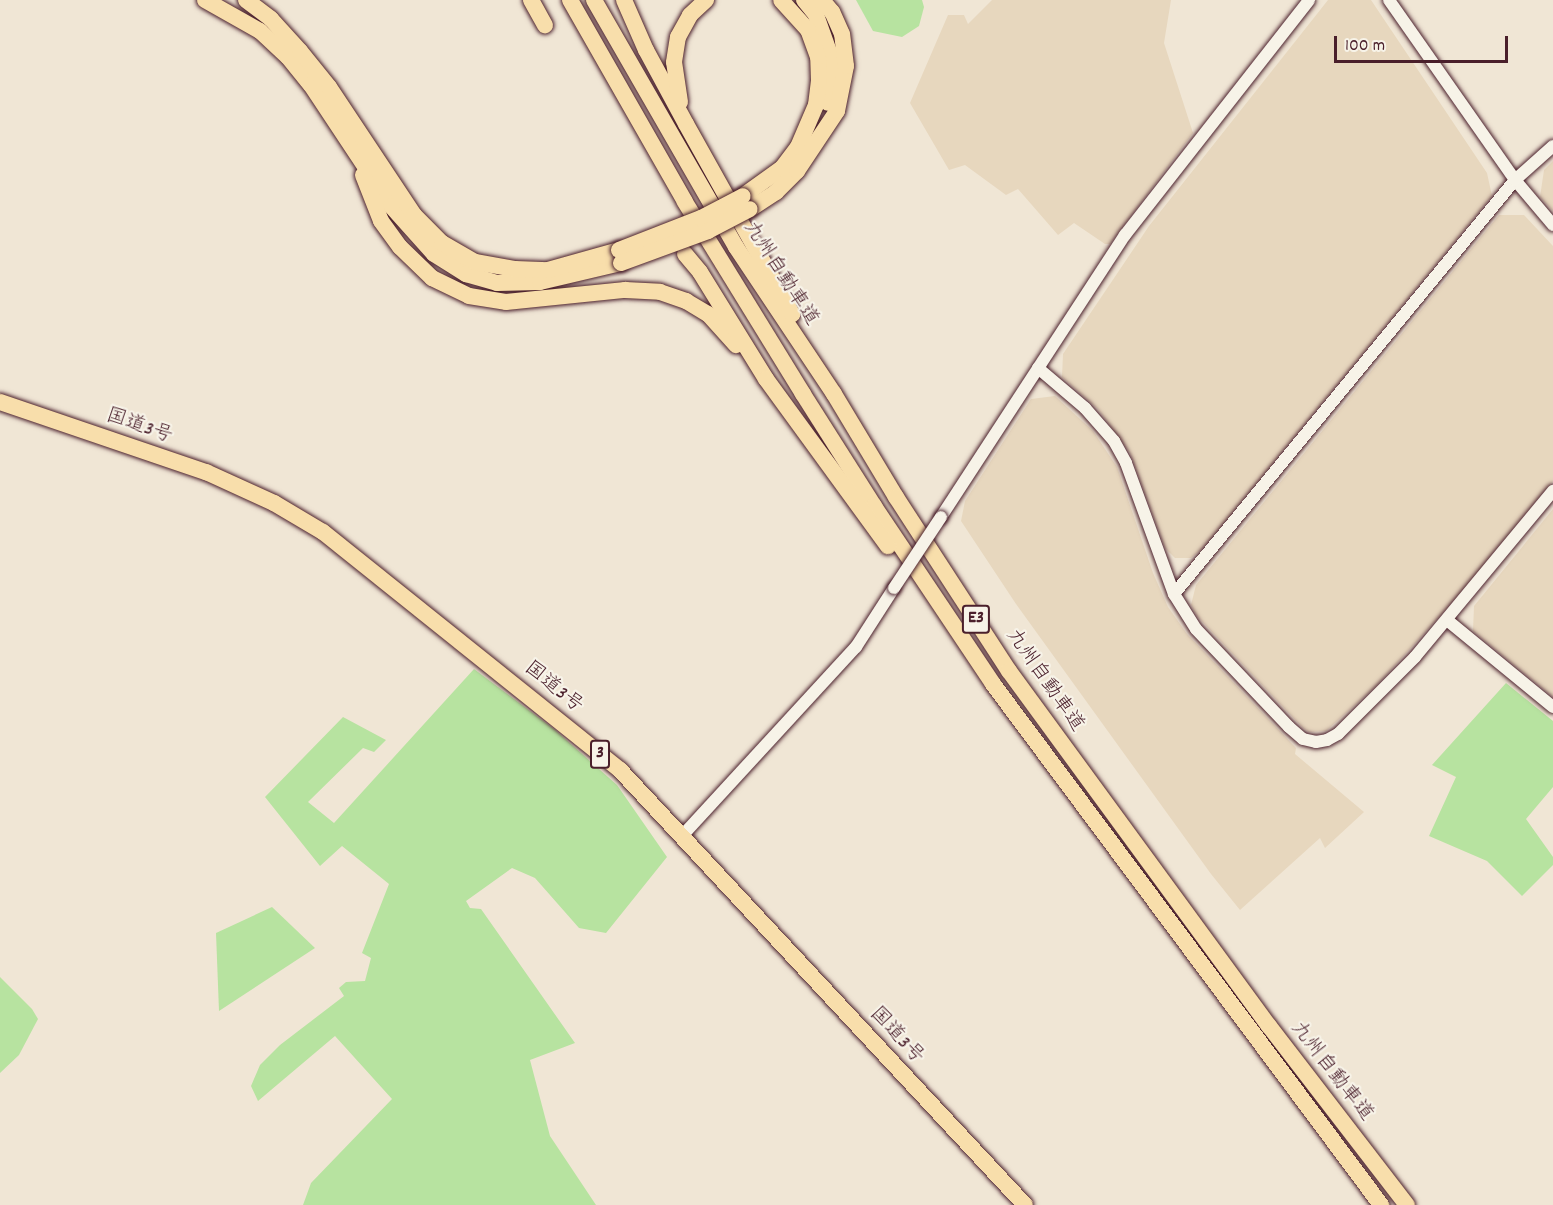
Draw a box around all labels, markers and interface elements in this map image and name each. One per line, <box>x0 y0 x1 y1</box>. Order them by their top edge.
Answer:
scale bar <box>1337 24 1511 62</box>
text: 100 m <box>1345 34 1385 59</box>
street label: 九州自動車道 <box>737 217 823 331</box>
street label: 国道3号 <box>103 404 175 450</box>
road number: E3 <box>961 604 991 634</box>
street label: 九州自動車道 <box>1000 625 1088 737</box>
street label: 国道3号 <box>519 657 587 719</box>
road number: 3 <box>590 739 610 769</box>
street label: 国道3号 <box>864 1003 928 1069</box>
street label: 九州自動車道 <box>1285 1017 1377 1127</box>

